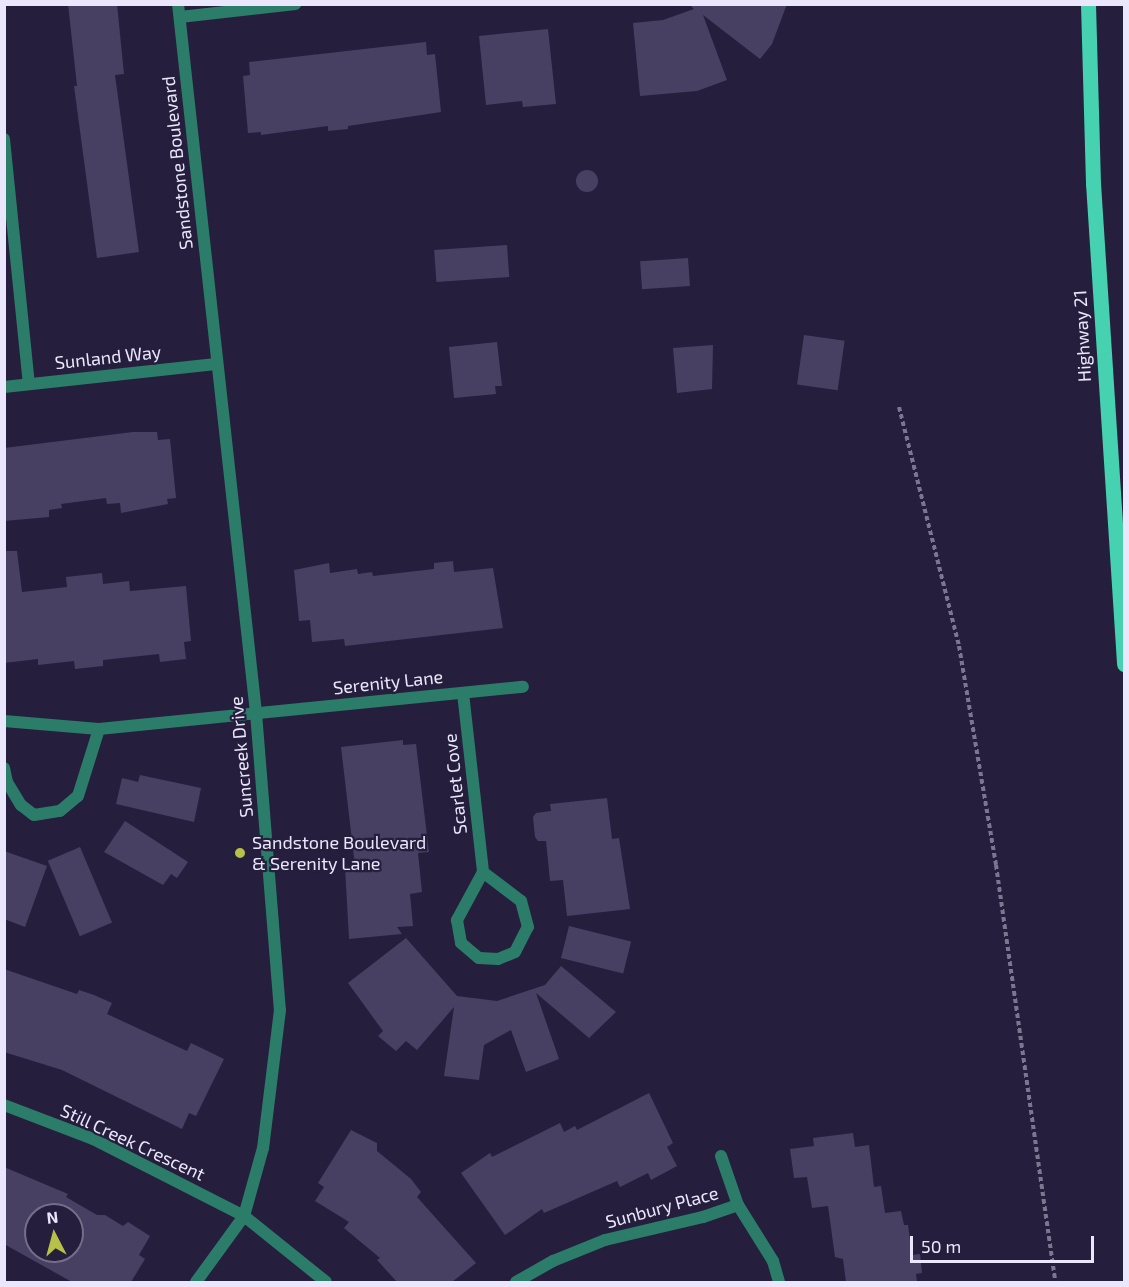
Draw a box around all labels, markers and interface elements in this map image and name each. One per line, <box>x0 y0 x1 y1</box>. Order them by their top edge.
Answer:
street label: Sandstone Boulevard <box>157 75 197 251</box>
street label: Highway 21 <box>1069 289 1095 383</box>
street label: Sunland Way <box>54 341 162 373</box>
street label: Serenity Lane <box>332 665 444 699</box>
street label: Suncreek Drive <box>225 695 257 819</box>
street label: Scarlet Cove <box>439 732 471 836</box>
place label: Sandstone Boulevard & Serenity Lane <box>252 832 426 874</box>
marker: Sandstone Boulevard & Serenity Lane <box>233 846 247 860</box>
street label: Still Creek Crescent <box>57 1099 209 1185</box>
street label: Sunbury Place <box>603 1182 721 1232</box>
north arrow <box>24 1203 84 1263</box>
text: N <box>46 1207 59 1227</box>
scale bar <box>913 1224 1098 1262</box>
text: 50 m <box>921 1235 961 1257</box>

